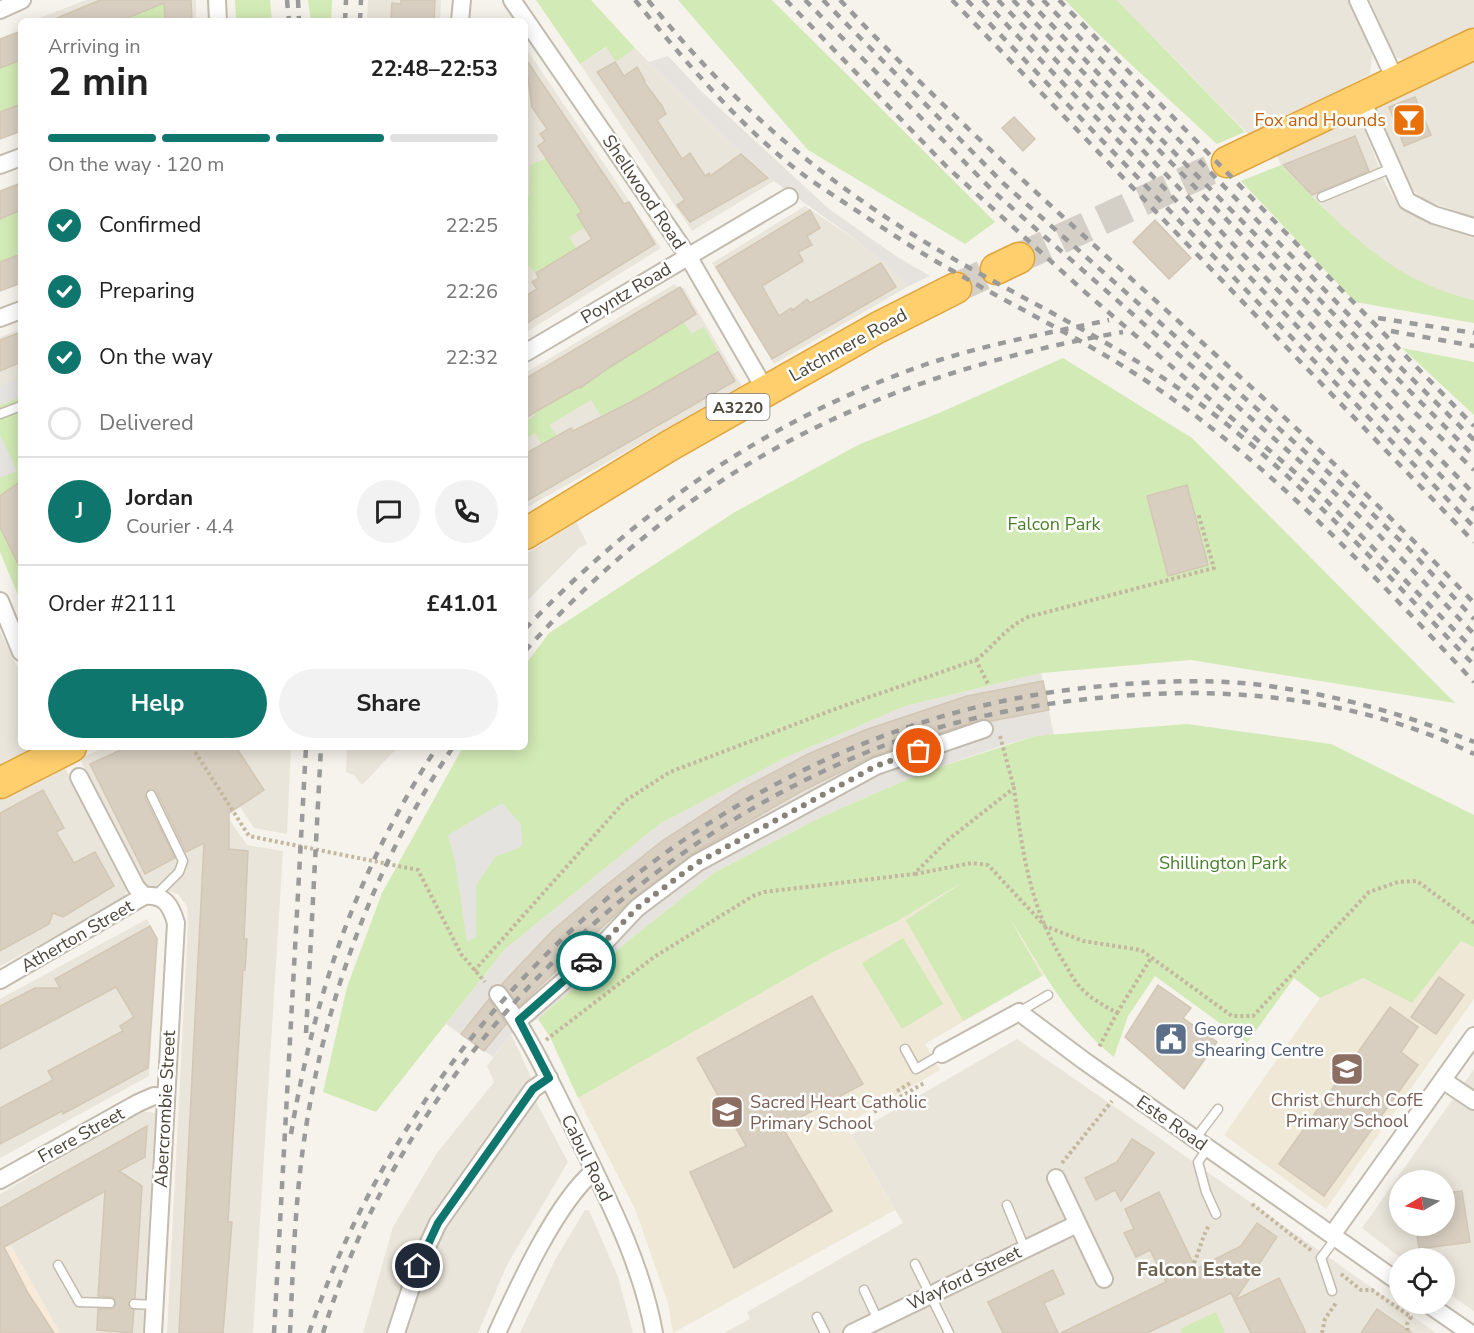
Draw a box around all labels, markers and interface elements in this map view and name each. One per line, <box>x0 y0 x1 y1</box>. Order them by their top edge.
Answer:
text: Arriving in <box>48 33 141 60</box>
text: 22:48–22:53 <box>370 54 498 84</box>
text: 2 min <box>48 56 149 109</box>
bar icon: Fox and Hounds <box>1391 102 1427 138</box>
place label: Fox and Hounds <box>1255 108 1386 132</box>
street label: Shellwood Road <box>597 130 691 254</box>
text: On the way · 120 m <box>48 151 224 178</box>
icon: check <box>48 209 81 242</box>
text: Confirmed <box>99 210 201 240</box>
text: 22:25 <box>445 212 498 239</box>
street label: Poyntz Road <box>576 257 676 329</box>
icon: check <box>48 275 81 308</box>
text: Preparing <box>99 276 195 306</box>
text: 22:26 <box>445 278 498 305</box>
street label: Latchmere Road <box>785 303 911 387</box>
icon: check <box>48 341 81 374</box>
text: On the way <box>99 342 213 372</box>
text: 22:32 <box>445 344 498 371</box>
road number: A3220 <box>706 394 770 420</box>
text: Delivered <box>99 408 194 438</box>
button: chat <box>357 480 420 543</box>
button: phone <box>435 480 498 543</box>
text: Jordan <box>126 483 193 513</box>
text: J <box>76 496 83 526</box>
park label: Falcon Park <box>1007 512 1102 536</box>
text: Courier · 4.4 <box>126 513 234 540</box>
text: Order #2111 <box>48 589 177 619</box>
text: £41.01 <box>427 589 498 619</box>
button: Help <box>48 669 267 738</box>
button: Share <box>279 669 498 738</box>
pin <box>893 725 944 776</box>
icon: bag <box>902 734 935 767</box>
park label: Shillington Park <box>1159 851 1288 875</box>
street label: Atherton Street <box>16 894 138 978</box>
courier <box>556 931 616 991</box>
icon: car <box>570 945 603 978</box>
place label: George Shearing Centre <box>1194 1017 1324 1062</box>
public building icon: George Shearing Centre <box>1153 1021 1189 1057</box>
street label: Abercrombie Street <box>149 1029 181 1188</box>
school or university icon: Christ Church CofE Primary School <box>1329 1051 1365 1087</box>
place label: Christ Church CofE Primary School <box>1271 1088 1423 1133</box>
place label: Sacred Heart Catholic Primary School <box>750 1090 926 1135</box>
street label: Este Road <box>1132 1090 1212 1156</box>
school or university icon: Sacred Heart Catholic Primary School <box>709 1094 745 1130</box>
street label: Frere Street <box>34 1101 129 1169</box>
street label: Cabul Road <box>556 1111 618 1205</box>
north arrow <box>1389 1170 1455 1236</box>
map controls <box>1389 1170 1455 1314</box>
pin <box>392 1240 443 1291</box>
street label: Wayford Street <box>903 1240 1026 1316</box>
button: locate <box>1389 1248 1455 1314</box>
icon: home <box>401 1249 434 1282</box>
district label: Falcon Estate <box>1137 1256 1261 1283</box>

